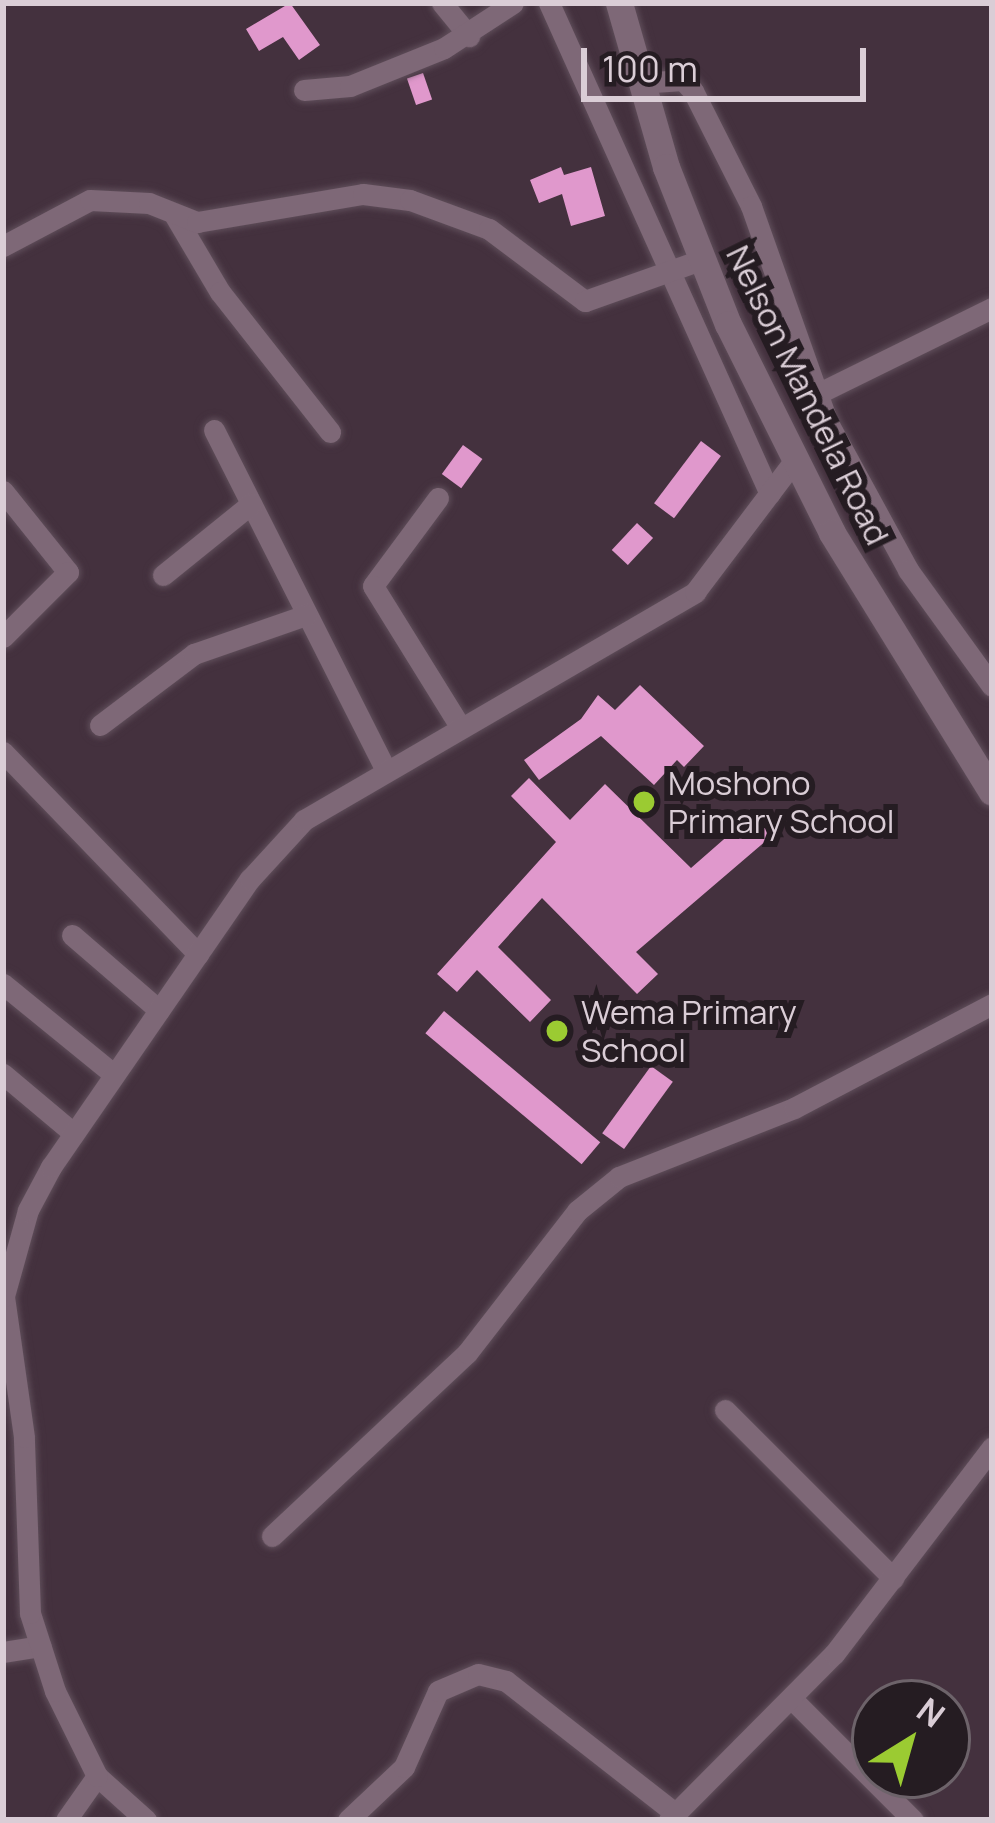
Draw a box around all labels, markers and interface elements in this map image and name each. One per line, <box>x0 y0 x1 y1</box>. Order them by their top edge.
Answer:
scale bar <box>587 24 872 98</box>
text: 100 m <box>602 44 698 93</box>
street label: Nelson Mandela Road <box>718 239 898 551</box>
place label: Moshono Primary School <box>668 763 894 841</box>
marker: Moshono Primary School <box>631 789 657 815</box>
place label: Wema Primary School <box>581 992 797 1070</box>
marker: Wema Primary School <box>544 1018 570 1044</box>
north arrow <box>851 1679 971 1799</box>
text: N <box>908 1687 954 1737</box>

